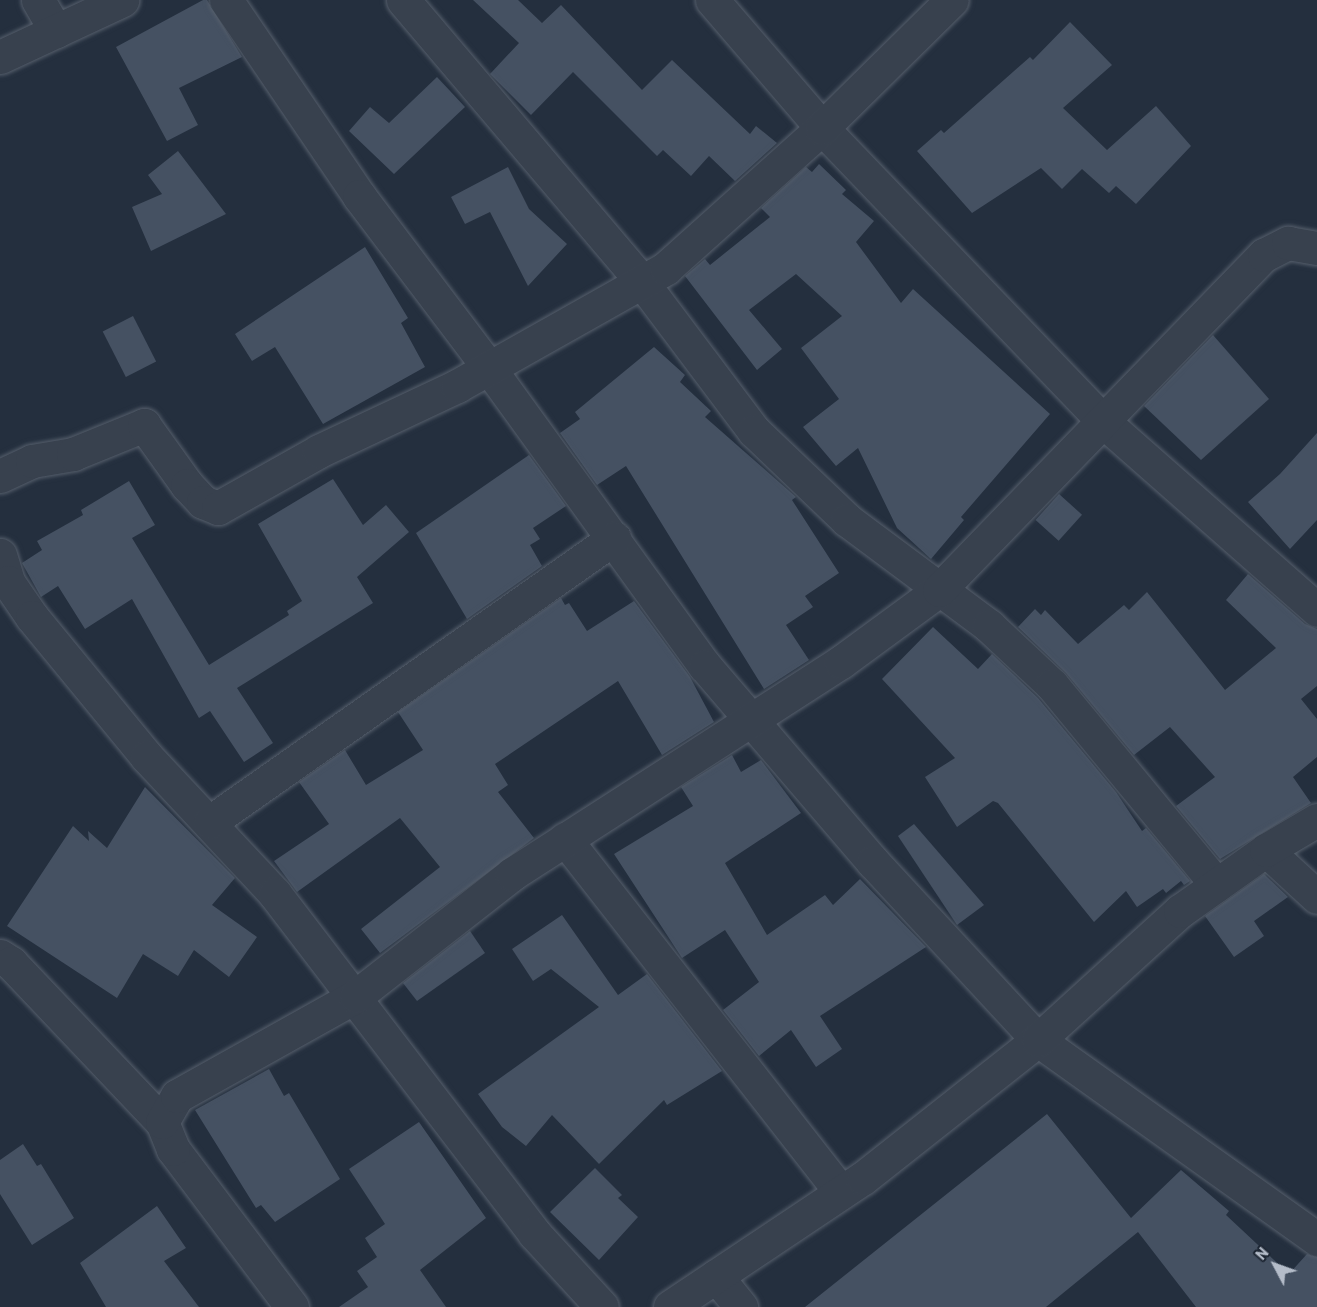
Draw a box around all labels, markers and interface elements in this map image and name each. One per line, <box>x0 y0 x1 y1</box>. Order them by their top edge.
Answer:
north arrow <box>1245 1235 1305 1295</box>
text: N <box>1250 1243 1272 1263</box>

